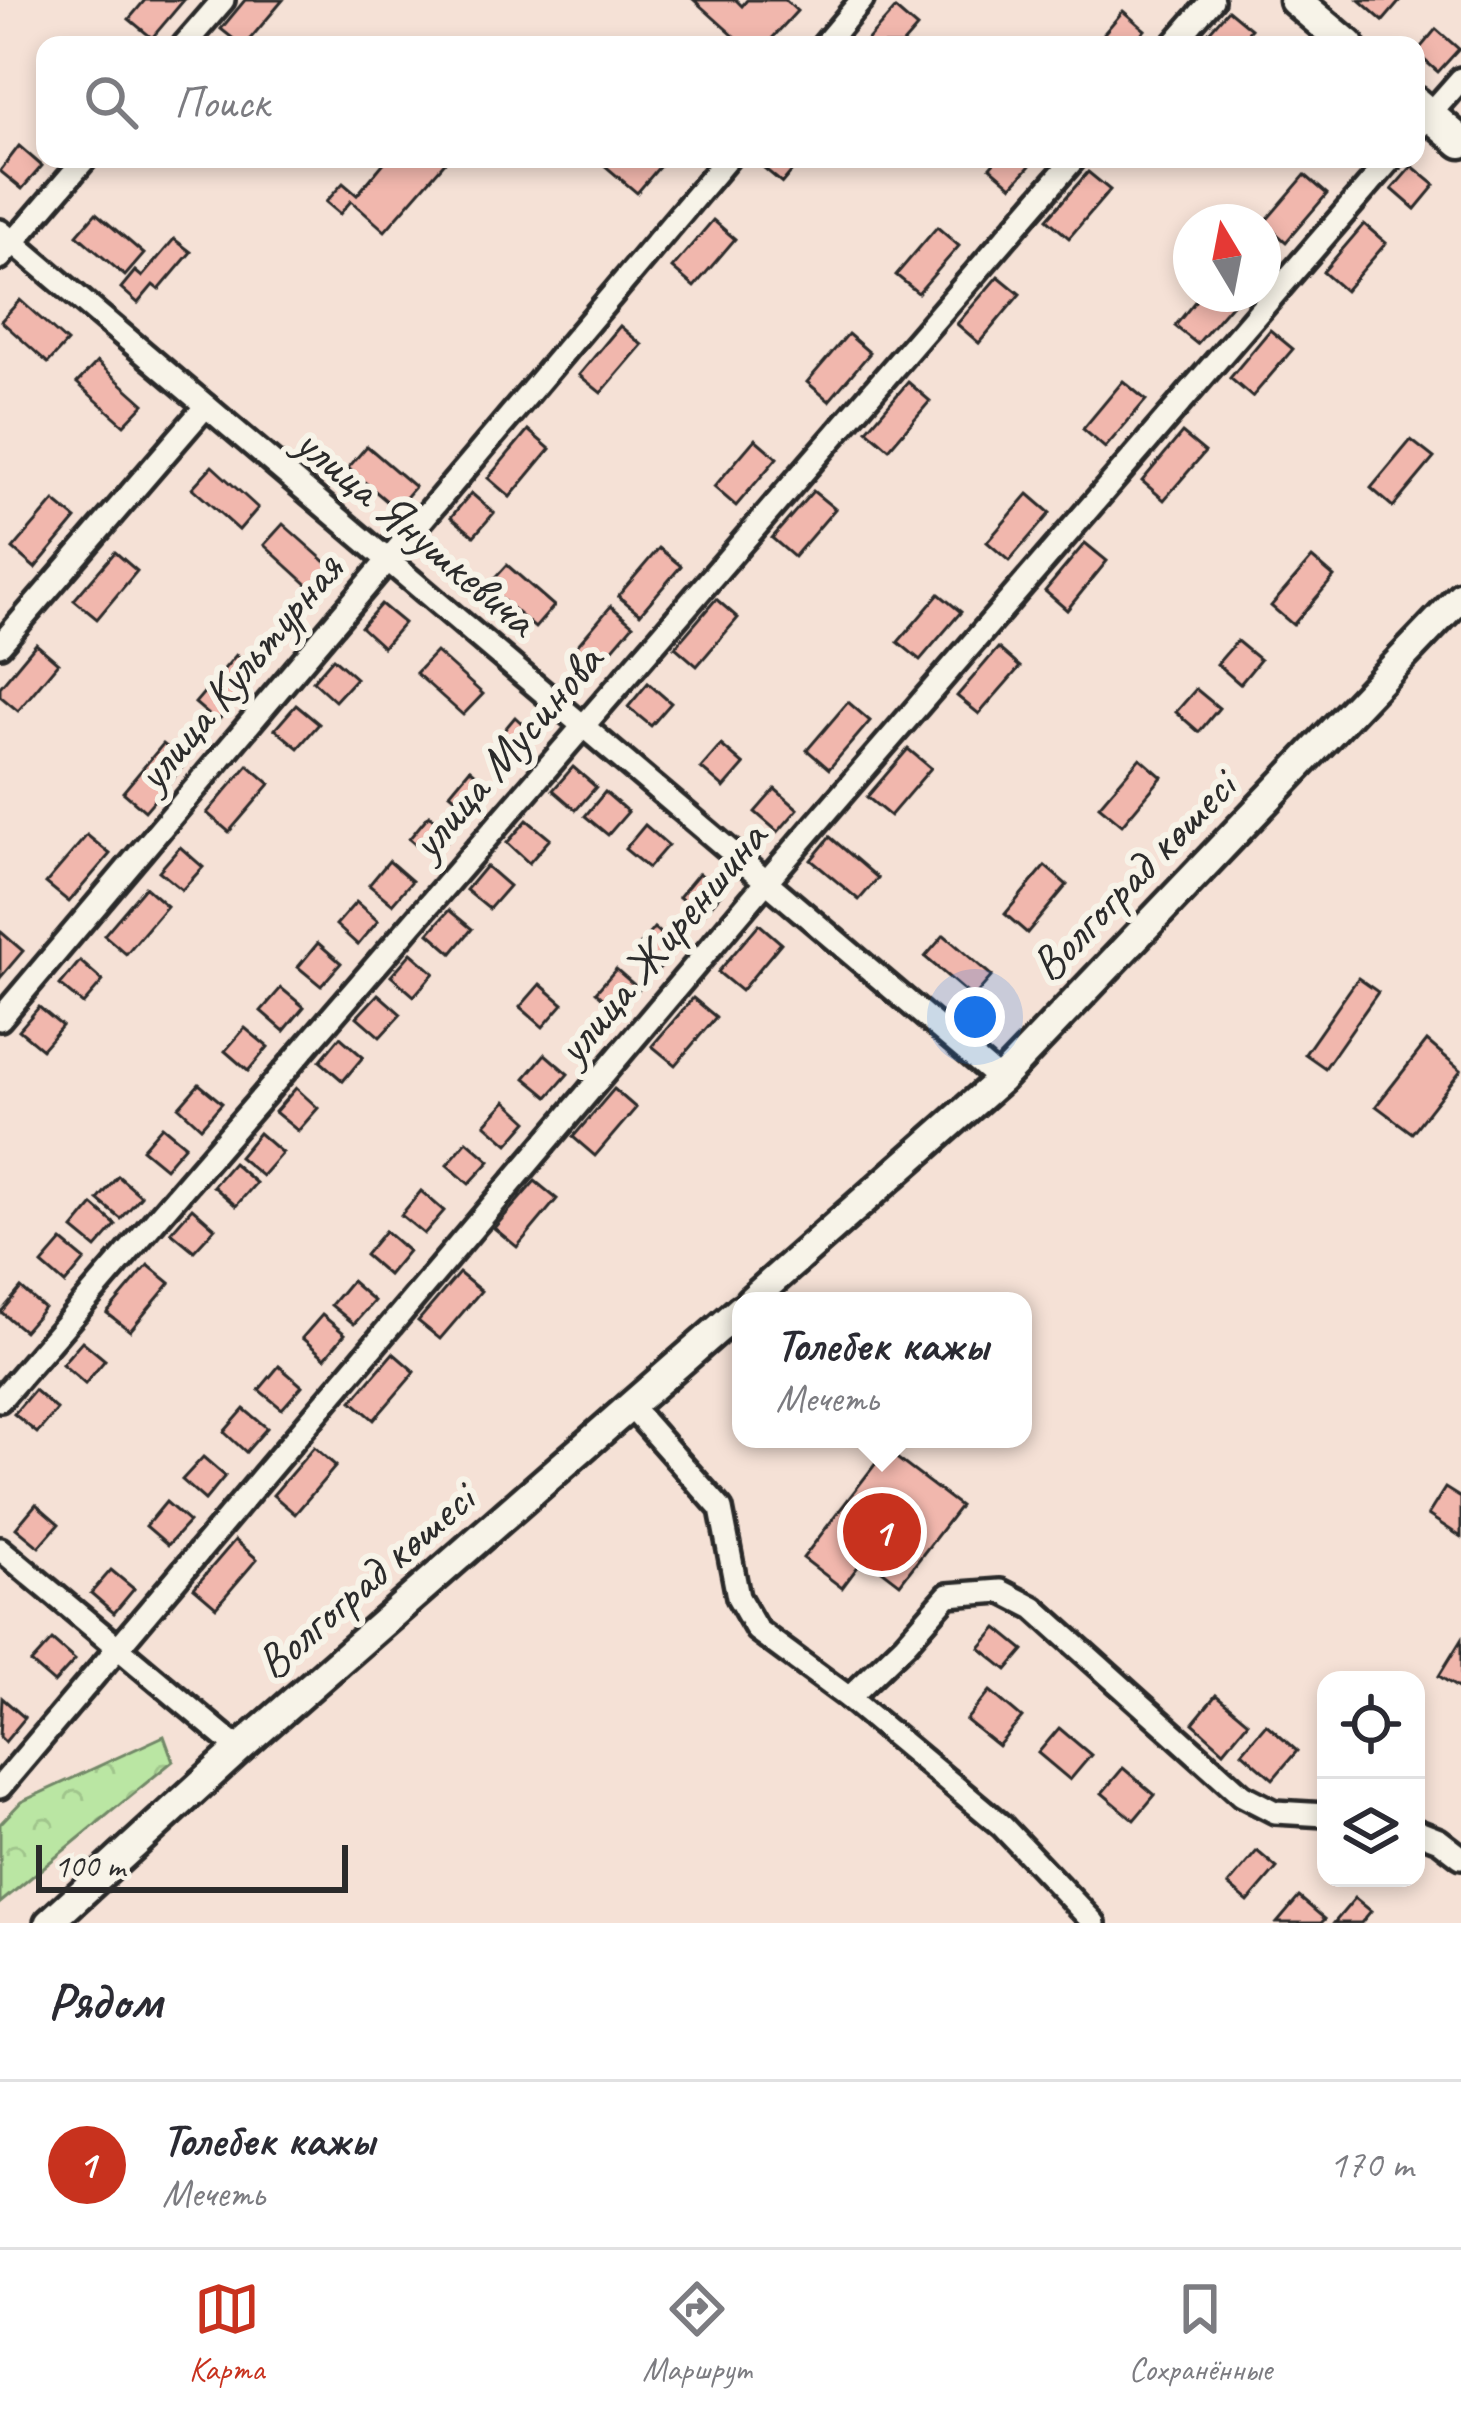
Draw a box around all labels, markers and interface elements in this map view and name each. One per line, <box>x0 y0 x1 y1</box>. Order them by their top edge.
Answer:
search box <box>36 36 1425 168</box>
icon: search <box>78 69 144 135</box>
text: Поиск <box>174 74 269 131</box>
north arrow <box>1173 204 1281 312</box>
street label: улица Янушкевича <box>281 411 551 651</box>
street label: улица Культурная <box>120 539 357 805</box>
street label: улица Мусинова <box>394 630 617 874</box>
street label: Волгоград көшесі <box>1017 754 1252 994</box>
street label: улица Жиреншина <box>540 807 782 1079</box>
your location <box>945 987 1005 1047</box>
popup <box>732 1292 1032 1448</box>
text: Толебек кажы <box>776 1317 988 1374</box>
text: Мечеть <box>776 1374 878 1423</box>
street label: Волгоград көшесі <box>243 1466 490 1692</box>
pin: 1 <box>843 1487 921 1577</box>
map controls <box>1317 1671 1425 1887</box>
button: locate <box>1317 1671 1425 1779</box>
button: layers <box>1317 1779 1425 1887</box>
scale bar <box>36 1839 348 1892</box>
text: 100 m <box>54 1845 125 1887</box>
text: Рядом <box>48 1969 162 2033</box>
text: Толебек кажы <box>162 2112 375 2169</box>
text: 1 <box>78 2140 96 2189</box>
text: 170 m <box>1329 2140 1413 2189</box>
text: Мечеть <box>162 2169 264 2218</box>
tab: Карта <box>189 2276 264 2390</box>
tab: Маршрут <box>642 2276 751 2390</box>
tab: Сохранённые <box>1129 2276 1272 2390</box>

